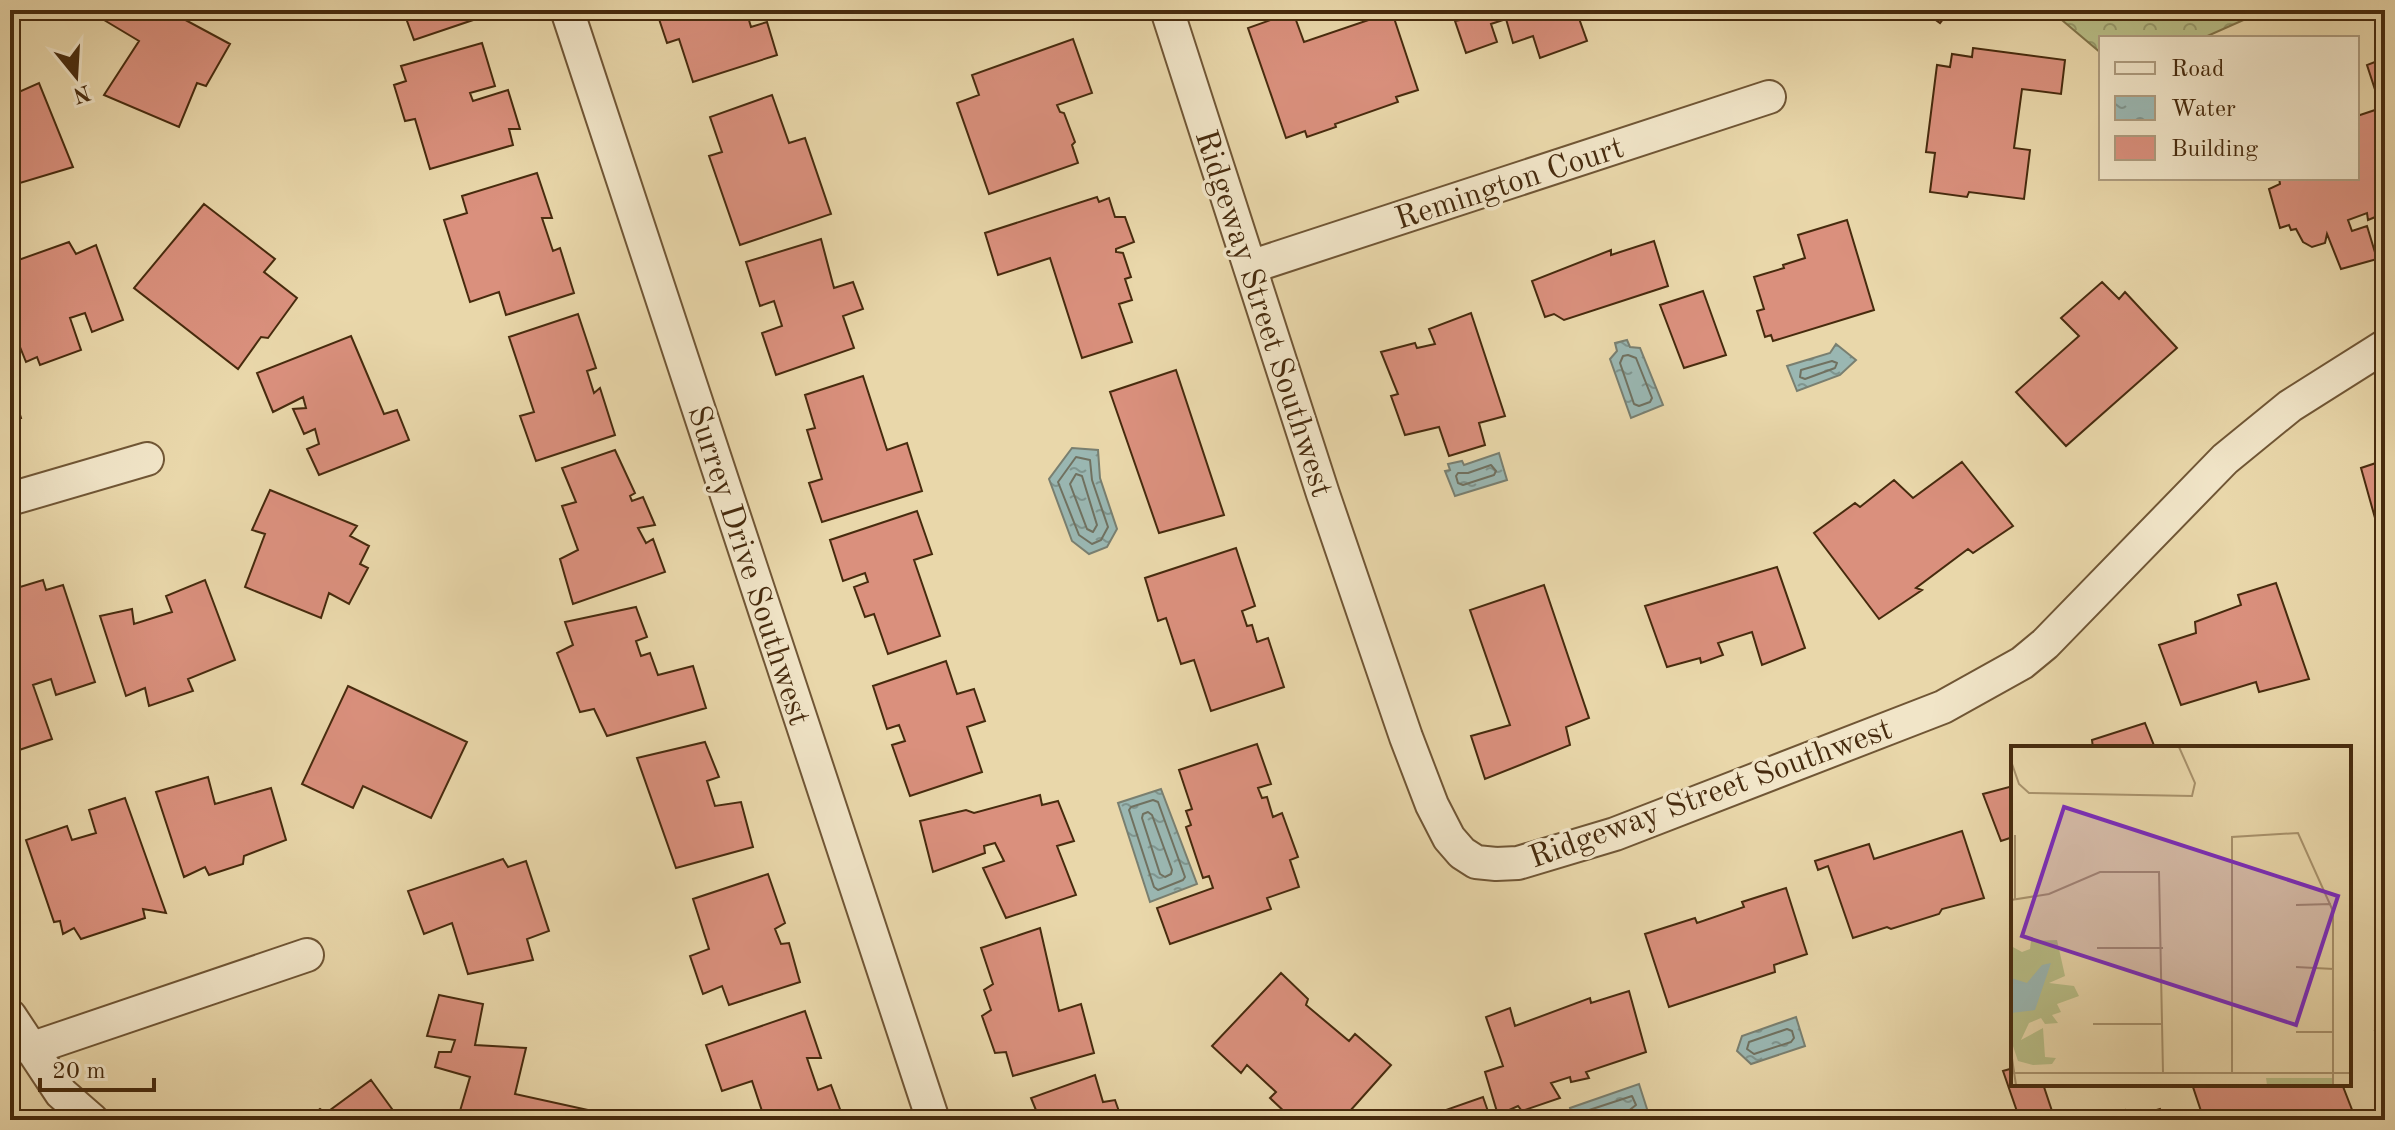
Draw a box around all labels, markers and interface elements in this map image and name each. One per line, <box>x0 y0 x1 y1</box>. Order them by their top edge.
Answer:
north arrow <box>36 36 116 116</box>
legend <box>2099 36 2359 180</box>
text: Road <box>2171 58 2224 82</box>
text: N <box>70 80 93 106</box>
text: Water <box>2171 98 2236 122</box>
street label: Ridgeway Street Southwest <box>1188 127 1337 501</box>
street label: Remington Court <box>1392 133 1628 237</box>
text: Building <box>2171 138 2258 162</box>
street label: Surrey Drive Southwest <box>680 402 814 730</box>
street label: Ridgeway Street Southwest <box>1525 714 1897 875</box>
inset map <box>2011 746 2351 1086</box>
scale bar <box>40 1042 154 1092</box>
text: 20 m <box>52 1060 106 1084</box>

